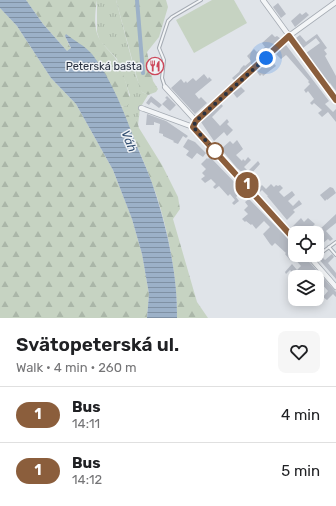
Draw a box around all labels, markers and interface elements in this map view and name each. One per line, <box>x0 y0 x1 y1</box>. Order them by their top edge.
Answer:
your location <box>256 48 276 68</box>
restaurant icon: Peterská bašta <box>145 56 165 76</box>
place label: Peterská bašta <box>66 60 142 73</box>
water label: Váh <box>118 128 140 154</box>
unlabelled marker <box>206 142 224 160</box>
line badge: 1 <box>234 172 260 198</box>
text: 1 <box>244 176 250 193</box>
map controls <box>288 226 324 306</box>
button: locate <box>288 226 324 262</box>
button: layers <box>288 270 324 306</box>
button: heart <box>278 331 320 373</box>
text: Svätopeterská ul. <box>16 333 179 356</box>
text: Walk · 4 min · 260 m <box>16 360 137 375</box>
text: Bus <box>72 398 100 416</box>
text: 1 <box>35 406 41 423</box>
text: 4 min <box>281 406 320 424</box>
text: 14:11 <box>72 416 100 431</box>
text: Bus <box>72 454 100 472</box>
text: 1 <box>35 462 41 479</box>
text: 5 min <box>281 462 320 480</box>
text: 14:12 <box>72 472 102 487</box>

